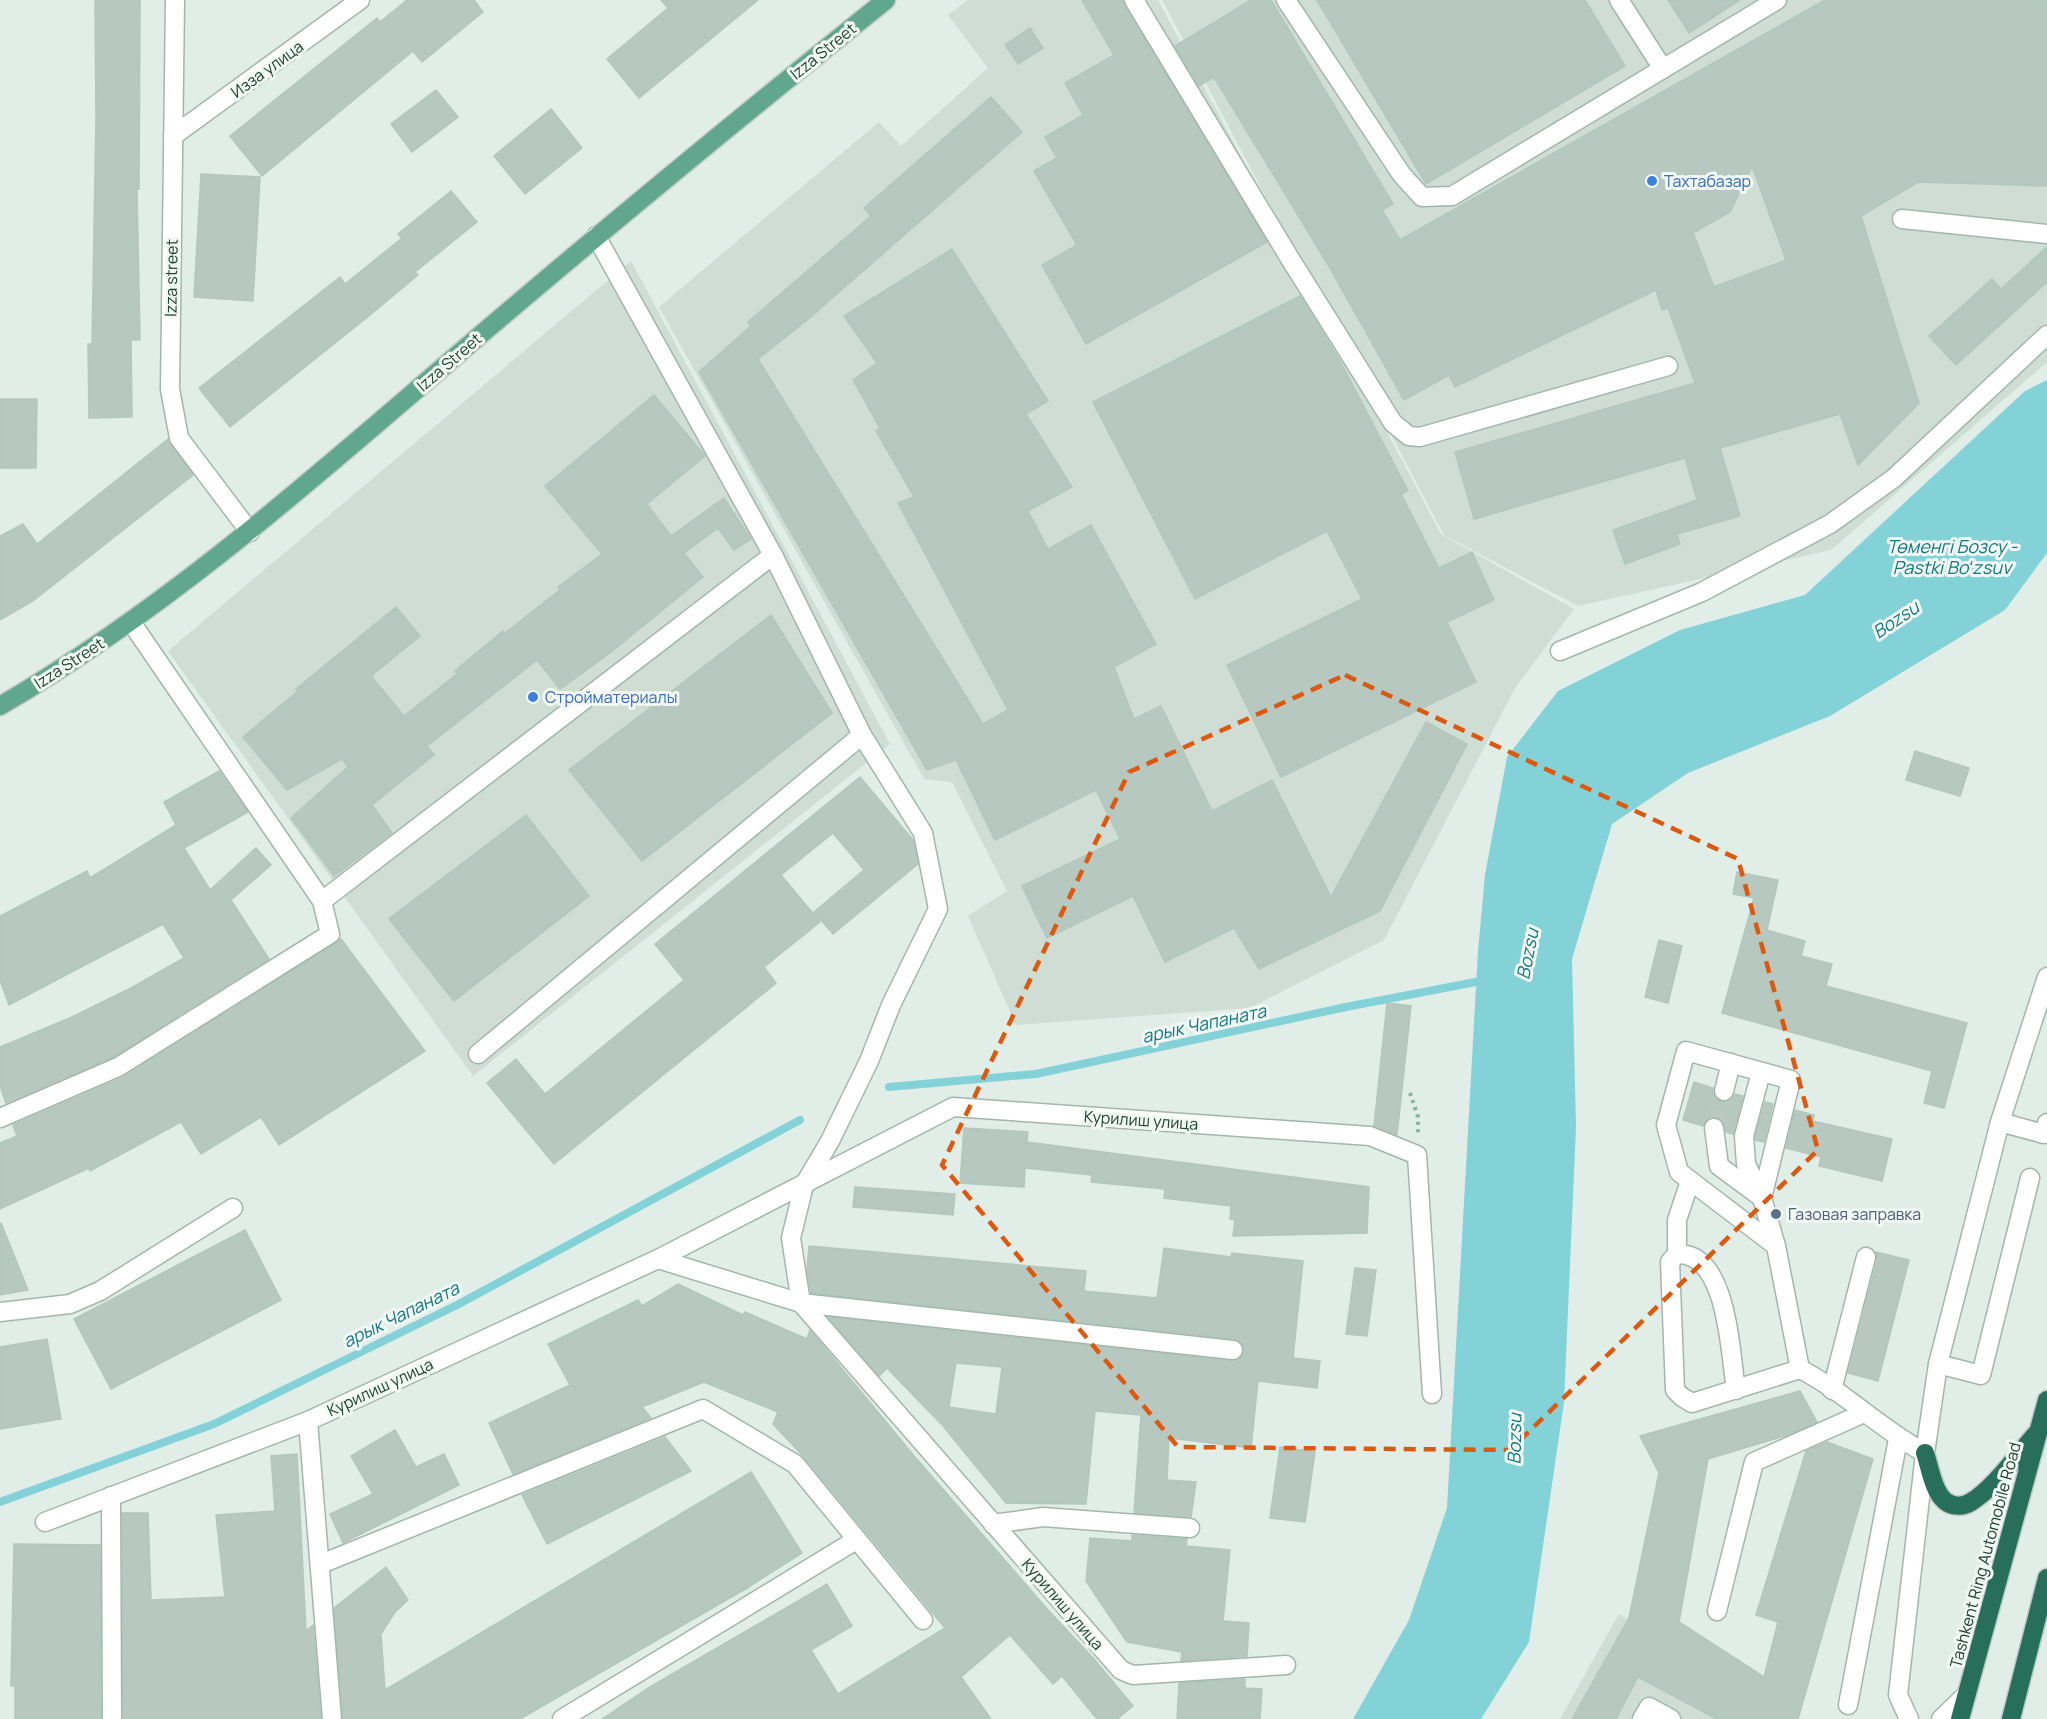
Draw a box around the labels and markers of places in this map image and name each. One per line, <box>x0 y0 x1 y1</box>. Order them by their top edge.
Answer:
place label: Тахтабазар <box>1664 170 1751 192</box>
marker: Тахтабазар <box>1645 174 1659 188</box>
place label: Стройматериалы <box>545 686 677 708</box>
marker: Стройматериалы <box>526 690 540 704</box>
place label: Газовая заправка <box>1788 1203 1921 1225</box>
marker: Газовая заправка <box>1769 1207 1783 1221</box>

